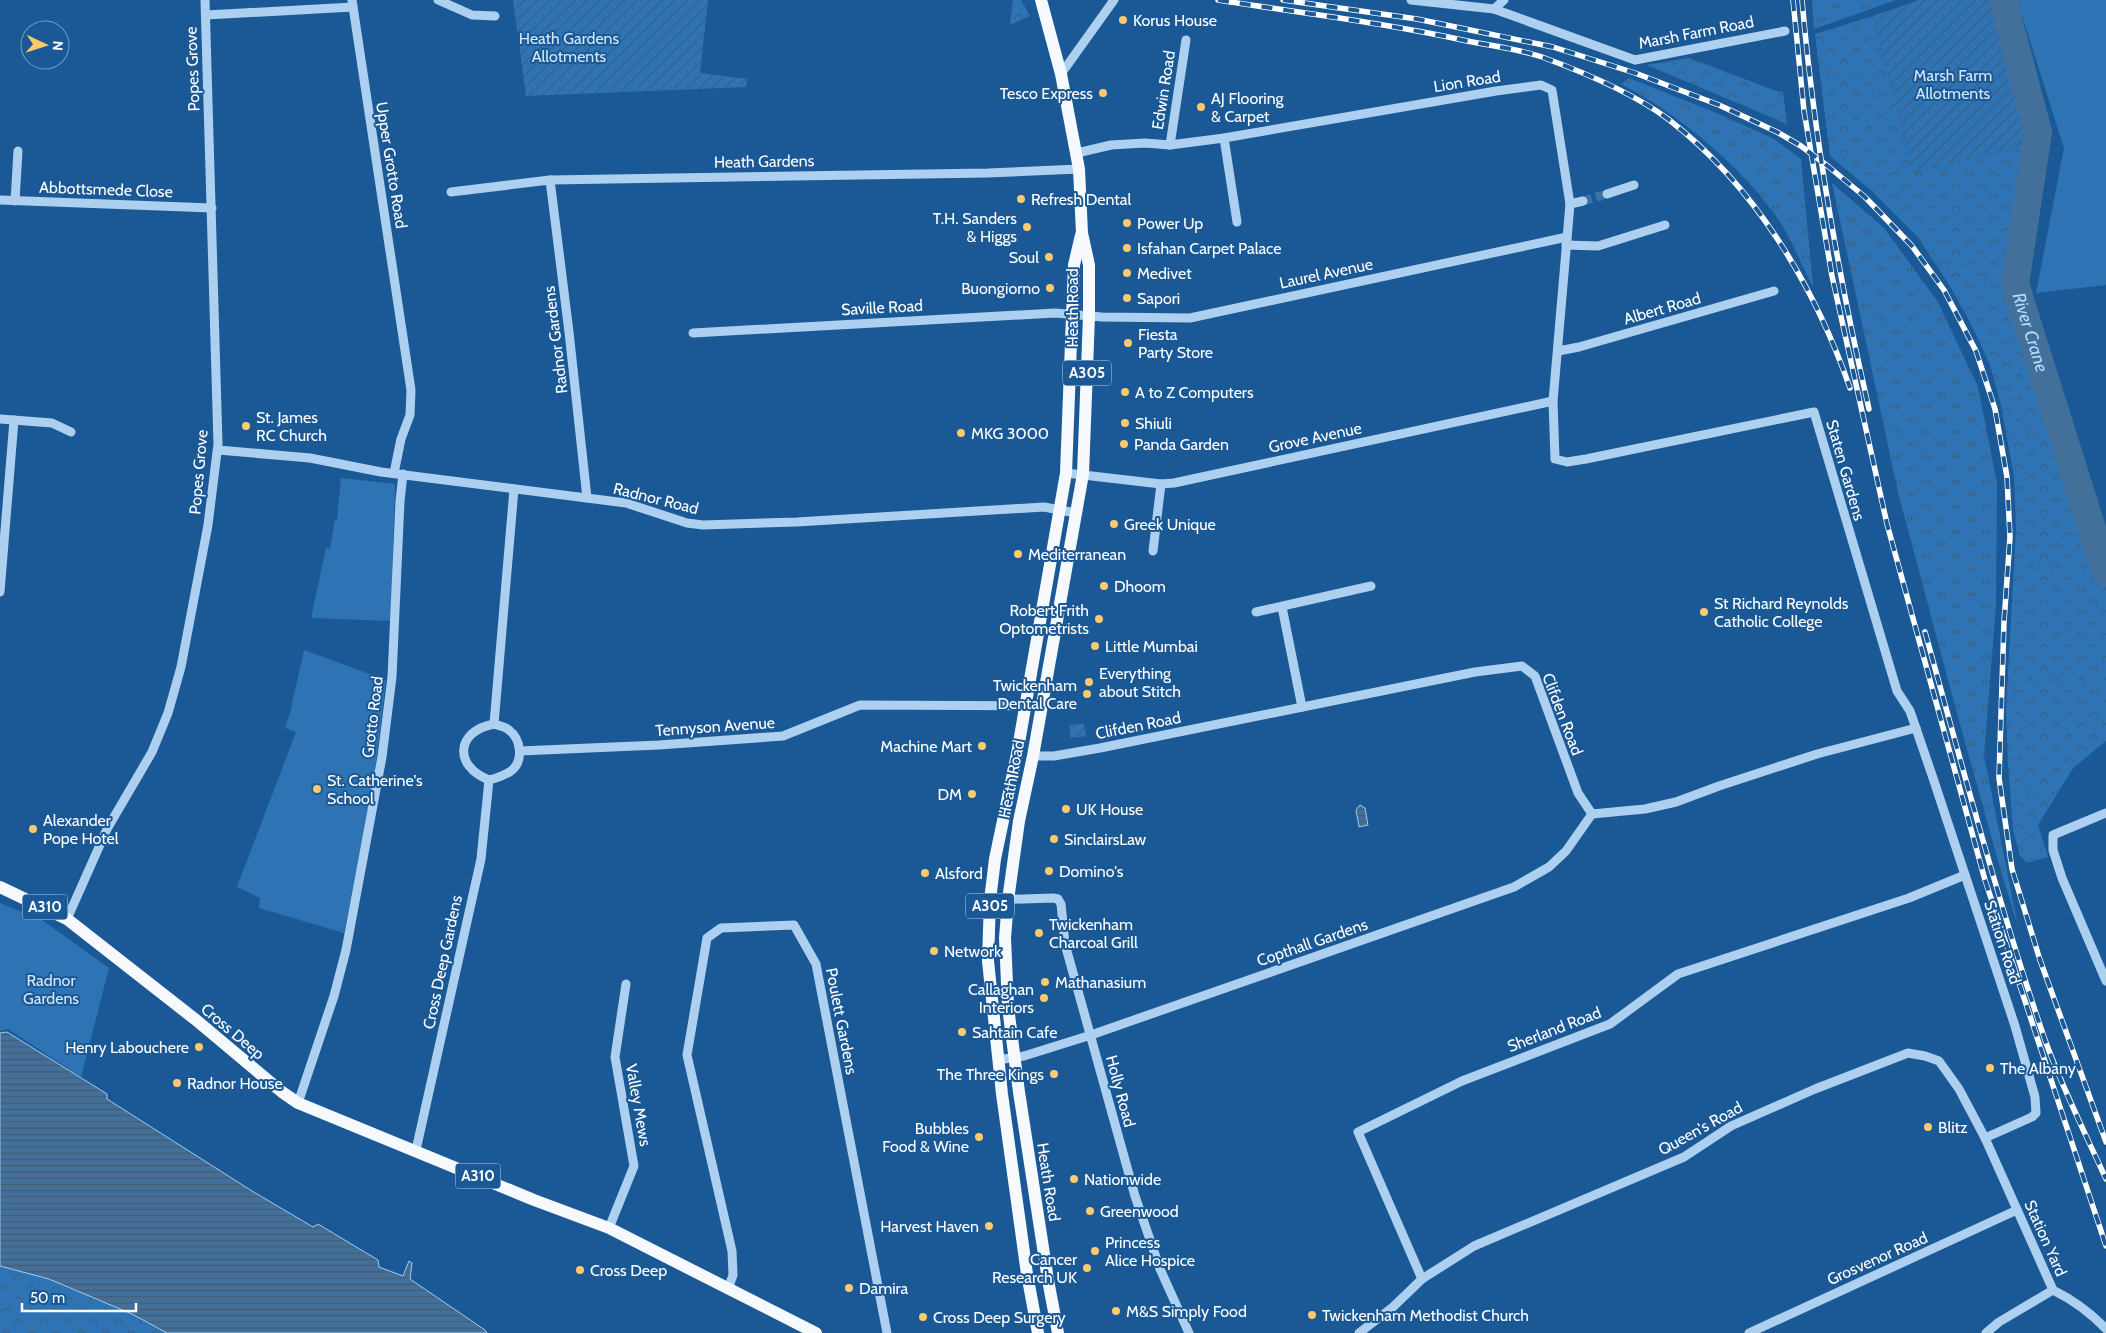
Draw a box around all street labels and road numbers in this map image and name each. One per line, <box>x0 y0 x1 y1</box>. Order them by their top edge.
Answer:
street label: Marsh Farm Road <box>1637 12 1755 53</box>
street label: Popes Grove <box>182 26 203 112</box>
street label: Edwin Road <box>1148 49 1179 131</box>
street label: Lion Road <box>1432 67 1502 96</box>
street label: Upper Grotto Road <box>372 100 411 230</box>
street label: Heath Gardens <box>714 151 815 172</box>
street label: Abbottsmede Close <box>39 178 173 201</box>
street label: Laurel Avenue <box>1278 254 1375 293</box>
street label: Heath Road <box>1063 268 1082 348</box>
street label: Radnor Gardens <box>539 285 572 395</box>
street label: Albert Road <box>1621 288 1703 329</box>
street label: Saville Road <box>841 296 923 319</box>
road number: A305 <box>1063 360 1111 386</box>
street label: Grove Avenue <box>1267 418 1363 457</box>
street label: Staten Gardens <box>1822 418 1869 523</box>
street label: Popes Grove <box>185 429 212 515</box>
street label: Radnor Road <box>611 479 700 518</box>
street label: Clifden Road <box>1538 670 1587 758</box>
street label: Grotto Road <box>358 675 387 759</box>
street label: Clifden Road <box>1094 708 1182 743</box>
street label: Tennyson Avenue <box>655 713 775 740</box>
street label: Heath Road <box>995 738 1028 820</box>
street label: Cross Deep Gardens <box>419 893 466 1031</box>
road number: A310 <box>22 894 68 920</box>
road number: A305 <box>966 894 1014 918</box>
street label: Station Road <box>1980 898 2025 986</box>
street label: Copthall Gardens <box>1254 914 1370 970</box>
street label: Poulett Gardens <box>822 966 861 1076</box>
street label: Cross Deep <box>197 999 268 1063</box>
street label: Sherland Road <box>1505 1003 1604 1056</box>
street label: Holly Road <box>1102 1053 1139 1129</box>
street label: Valley Mews <box>622 1062 655 1148</box>
street label: Queen's Road <box>1655 1098 1746 1159</box>
street label: Heath Road <box>1033 1142 1064 1223</box>
road number: A310 <box>456 1164 500 1188</box>
street label: Station Yard <box>2020 1197 2071 1279</box>
street label: Grosvenor Road <box>1824 1228 1930 1289</box>

